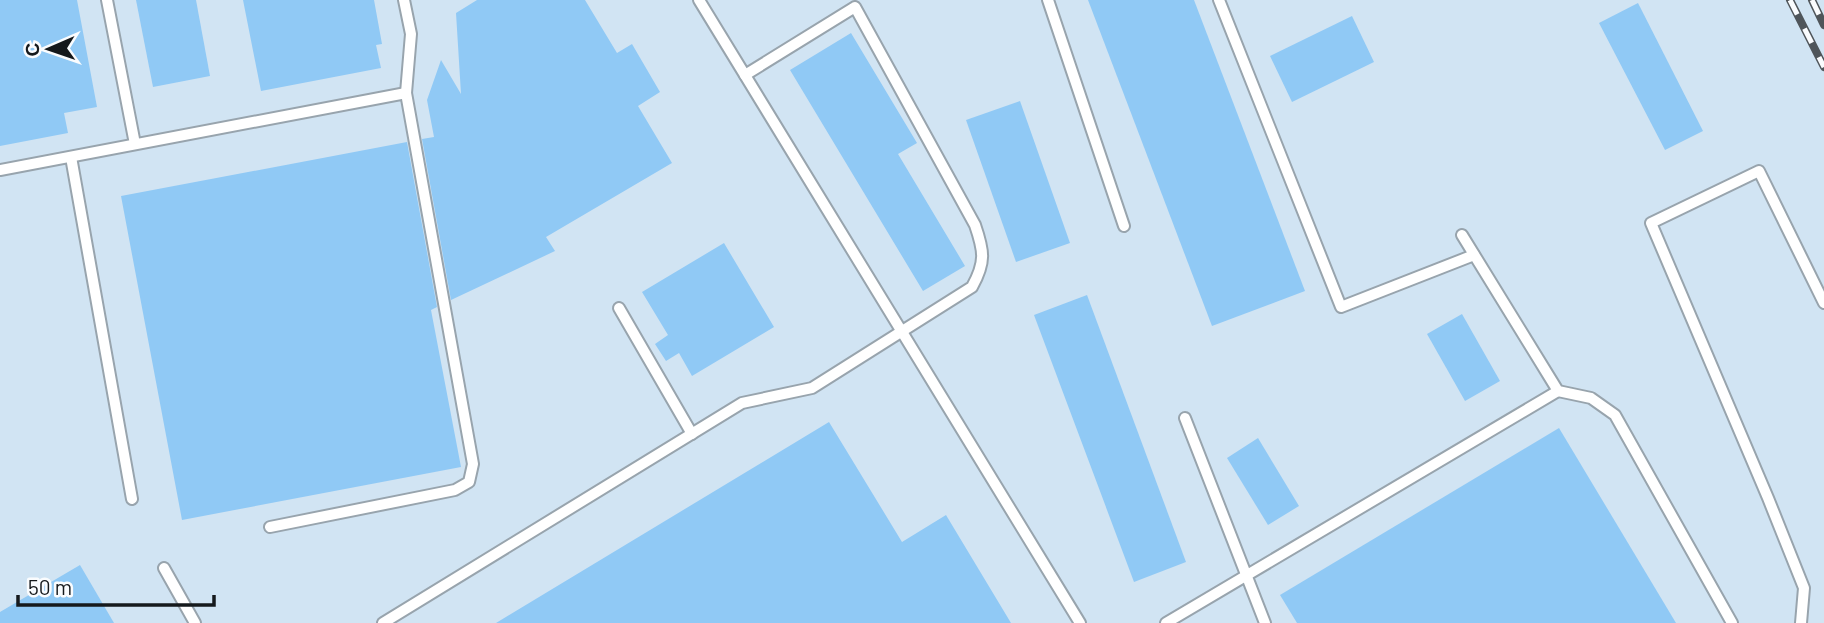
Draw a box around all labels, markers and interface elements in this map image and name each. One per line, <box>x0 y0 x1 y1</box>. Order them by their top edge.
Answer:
north arrow <box>14 14 84 84</box>
text: С <box>20 42 43 57</box>
scale bar <box>18 564 214 608</box>
text: 50 m <box>28 574 72 599</box>

